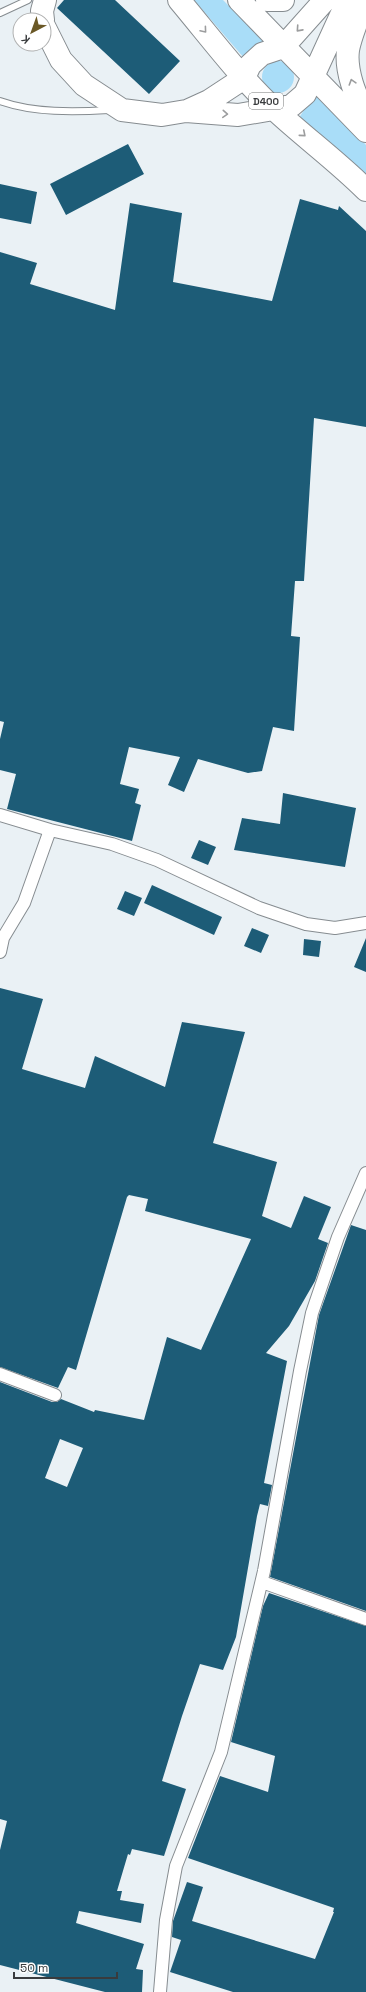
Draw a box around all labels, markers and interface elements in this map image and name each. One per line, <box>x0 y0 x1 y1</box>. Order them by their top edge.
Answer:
north arrow <box>12 12 52 52</box>
one-way arrow <box>296 24 304 32</box>
one-way arrow <box>200 25 207 33</box>
text: K <box>18 32 33 47</box>
one-way arrow <box>348 79 357 86</box>
road number: D400 <box>249 93 283 109</box>
one-way arrow <box>222 109 228 118</box>
one-way arrow <box>299 129 306 136</box>
scale bar <box>14 1954 117 1980</box>
text: 50 m <box>20 1960 48 1976</box>

